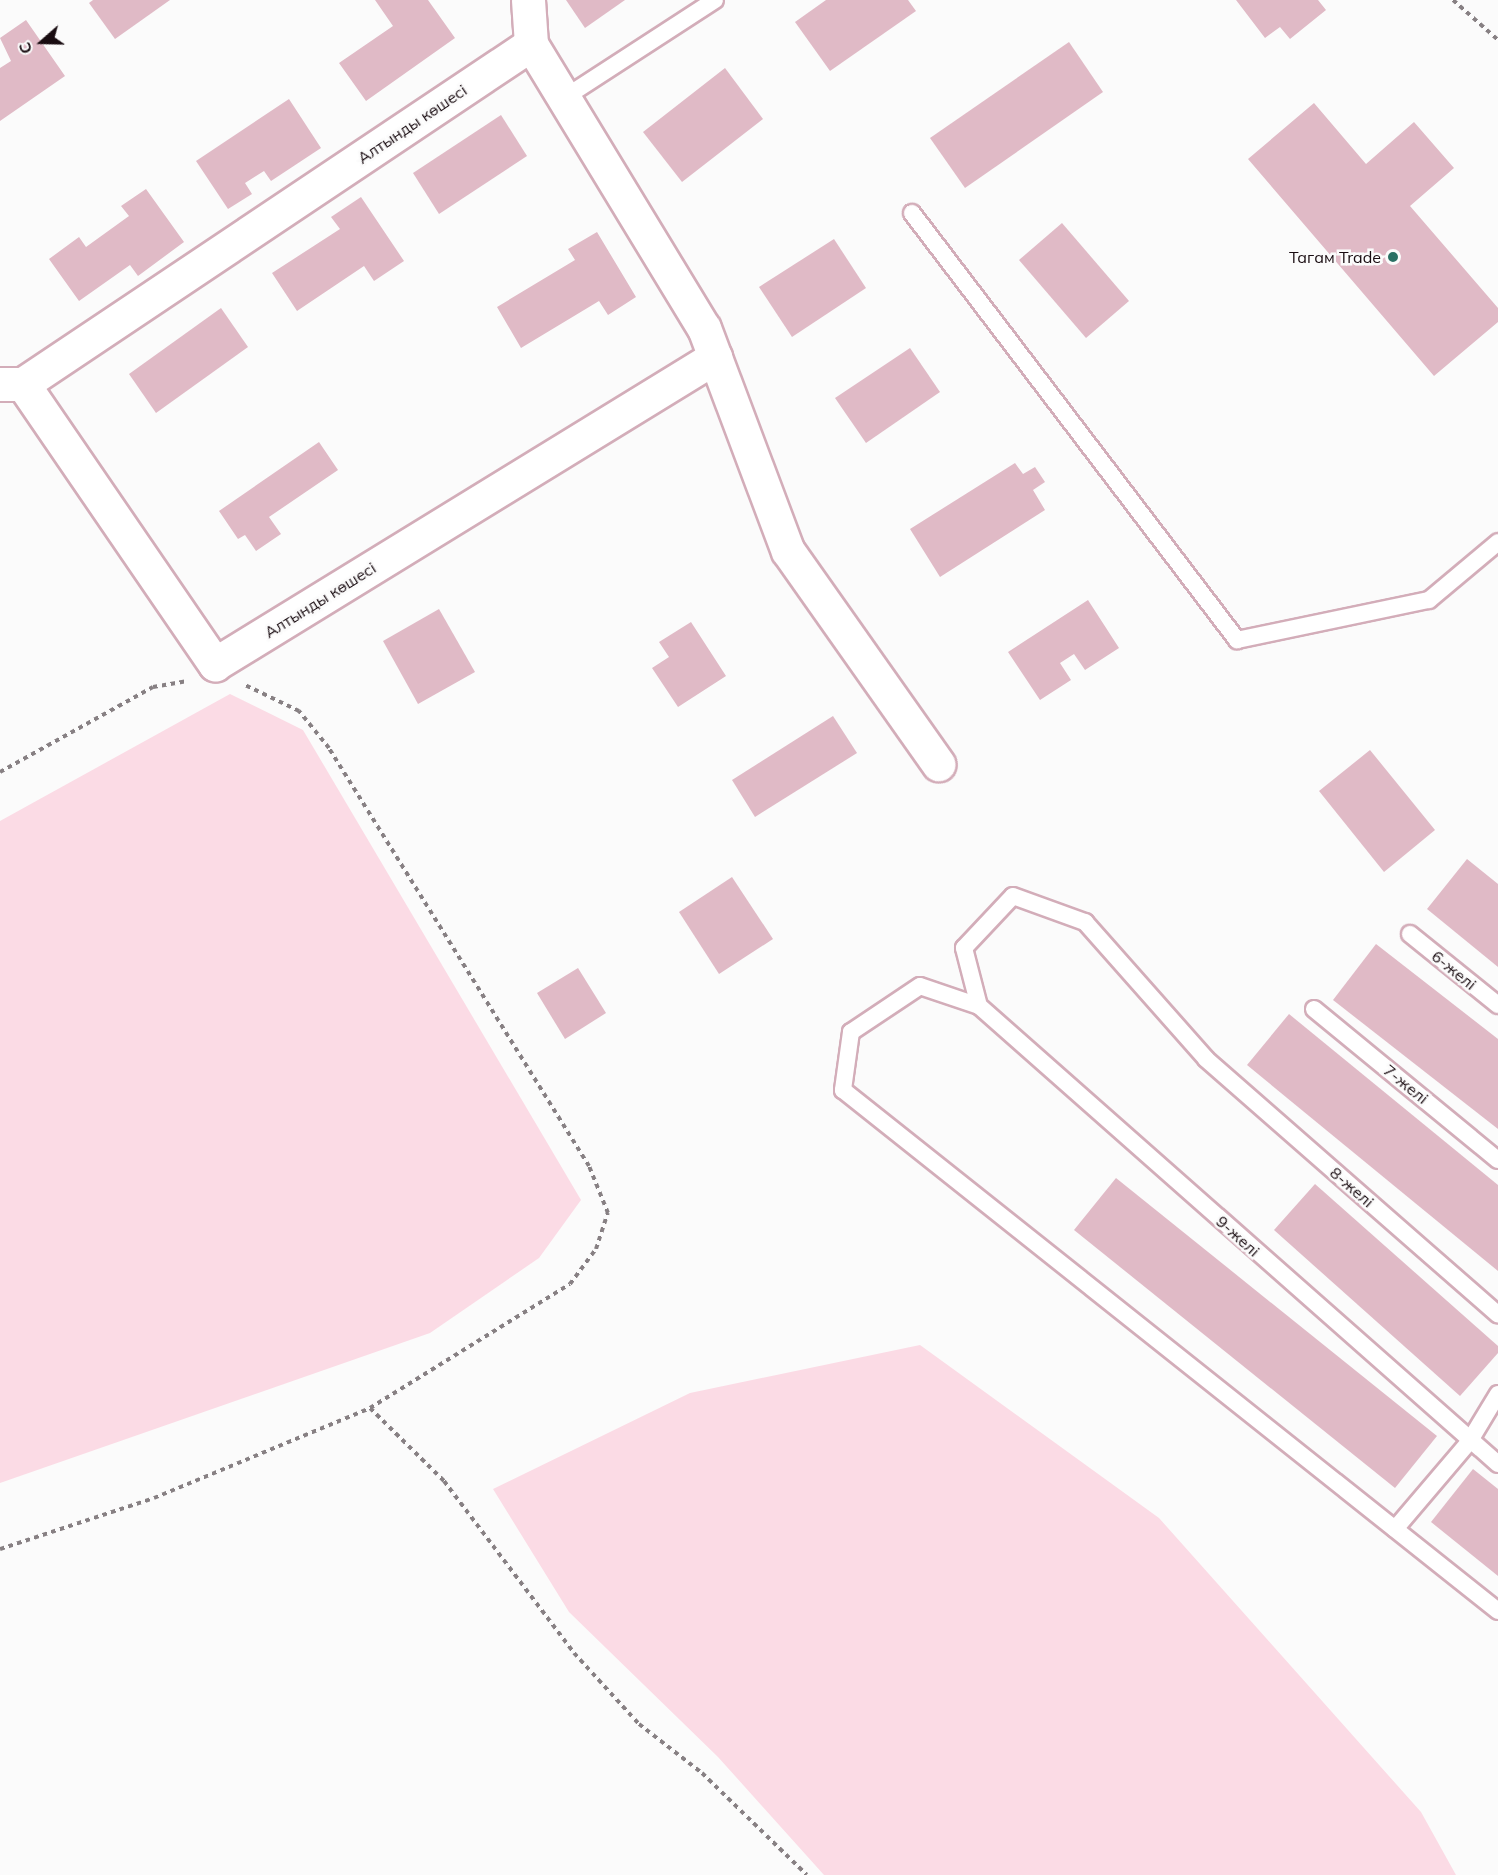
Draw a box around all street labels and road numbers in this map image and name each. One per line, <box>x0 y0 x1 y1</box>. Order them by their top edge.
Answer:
street label: Алтынды көшесі <box>354 80 470 168</box>
street label: Алтынды көшесі <box>261 558 379 642</box>
street label: 6-желі <box>1428 946 1480 994</box>
street label: 7-желі <box>1380 1060 1432 1108</box>
street label: 8-желі <box>1326 1163 1378 1211</box>
street label: 9-желі <box>1212 1212 1264 1260</box>

